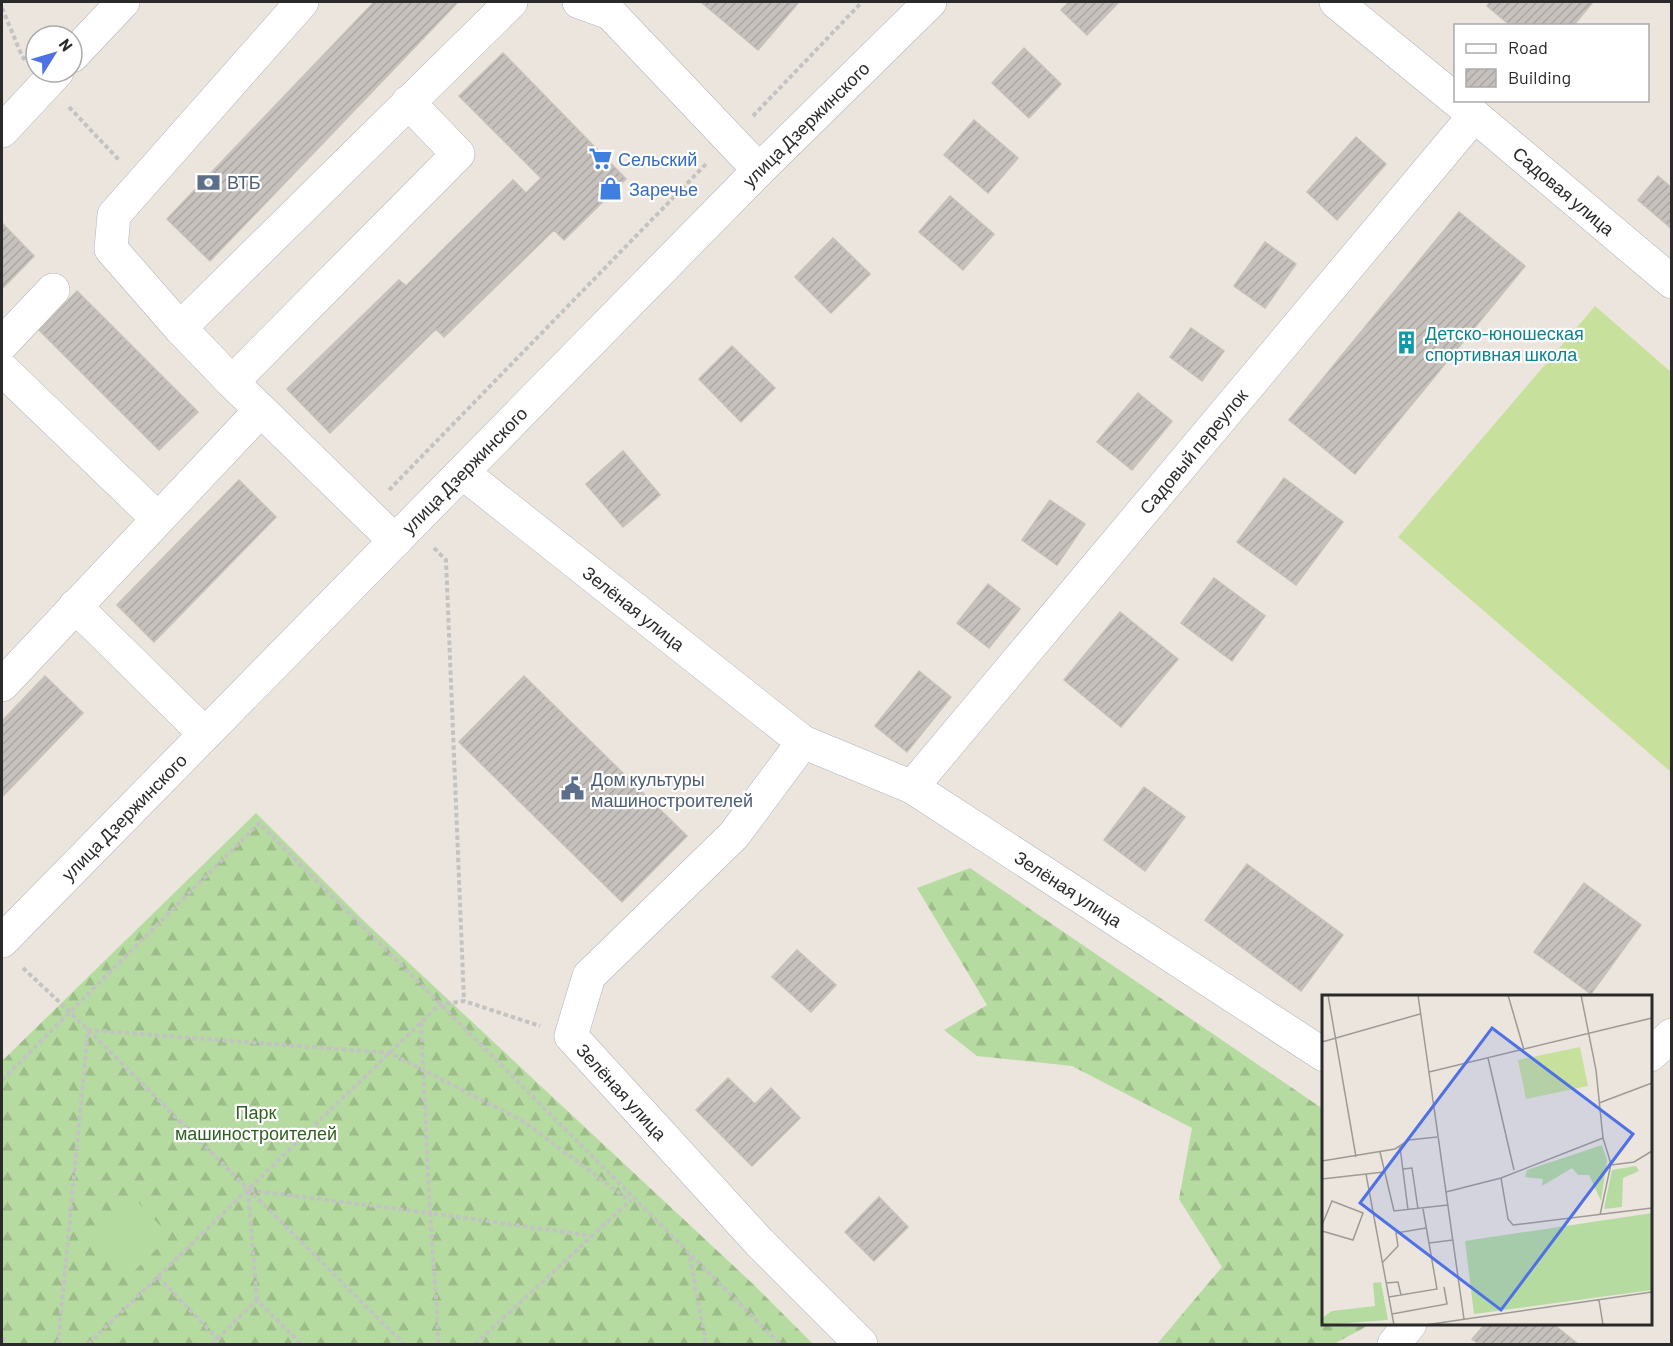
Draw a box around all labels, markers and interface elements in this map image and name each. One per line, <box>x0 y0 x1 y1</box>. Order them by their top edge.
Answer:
north arrow <box>24 24 84 84</box>
legend <box>1454 24 1649 102</box>
text: N <box>56 35 77 55</box>
text: Road <box>1508 36 1548 58</box>
street label: улица Дзержинского <box>738 57 874 191</box>
text: Building <box>1508 66 1571 88</box>
street label: Садовая улица <box>1509 142 1620 240</box>
supermarket icon: Сельский <box>587 146 613 172</box>
place label: Сельский <box>618 148 697 170</box>
bank icon: ВТБ <box>196 169 222 195</box>
place label: ВТБ <box>227 171 261 193</box>
shop icon: Заречье <box>598 176 624 202</box>
place label: Заречье <box>629 178 698 200</box>
place label: Детско-юношеская спортивная школа <box>1425 322 1584 365</box>
building icon: Детско-юношеская спортивная школа <box>1394 330 1420 356</box>
street label: Садовый переулок <box>1134 384 1252 518</box>
street label: улица Дзержинского <box>397 402 532 538</box>
street label: Зелёная улица <box>579 561 690 656</box>
street label: улица Дзержинского <box>57 749 191 885</box>
place label: Дом культуры машиностроителей <box>591 768 753 811</box>
public building icon: Дом культуры машиностроителей <box>560 776 586 802</box>
street label: Зелёная улица <box>1011 846 1127 932</box>
inset map <box>1322 995 1652 1325</box>
street label: Зелёная улица <box>572 1039 672 1145</box>
park label: Парк машиностроителей <box>175 1101 337 1144</box>

